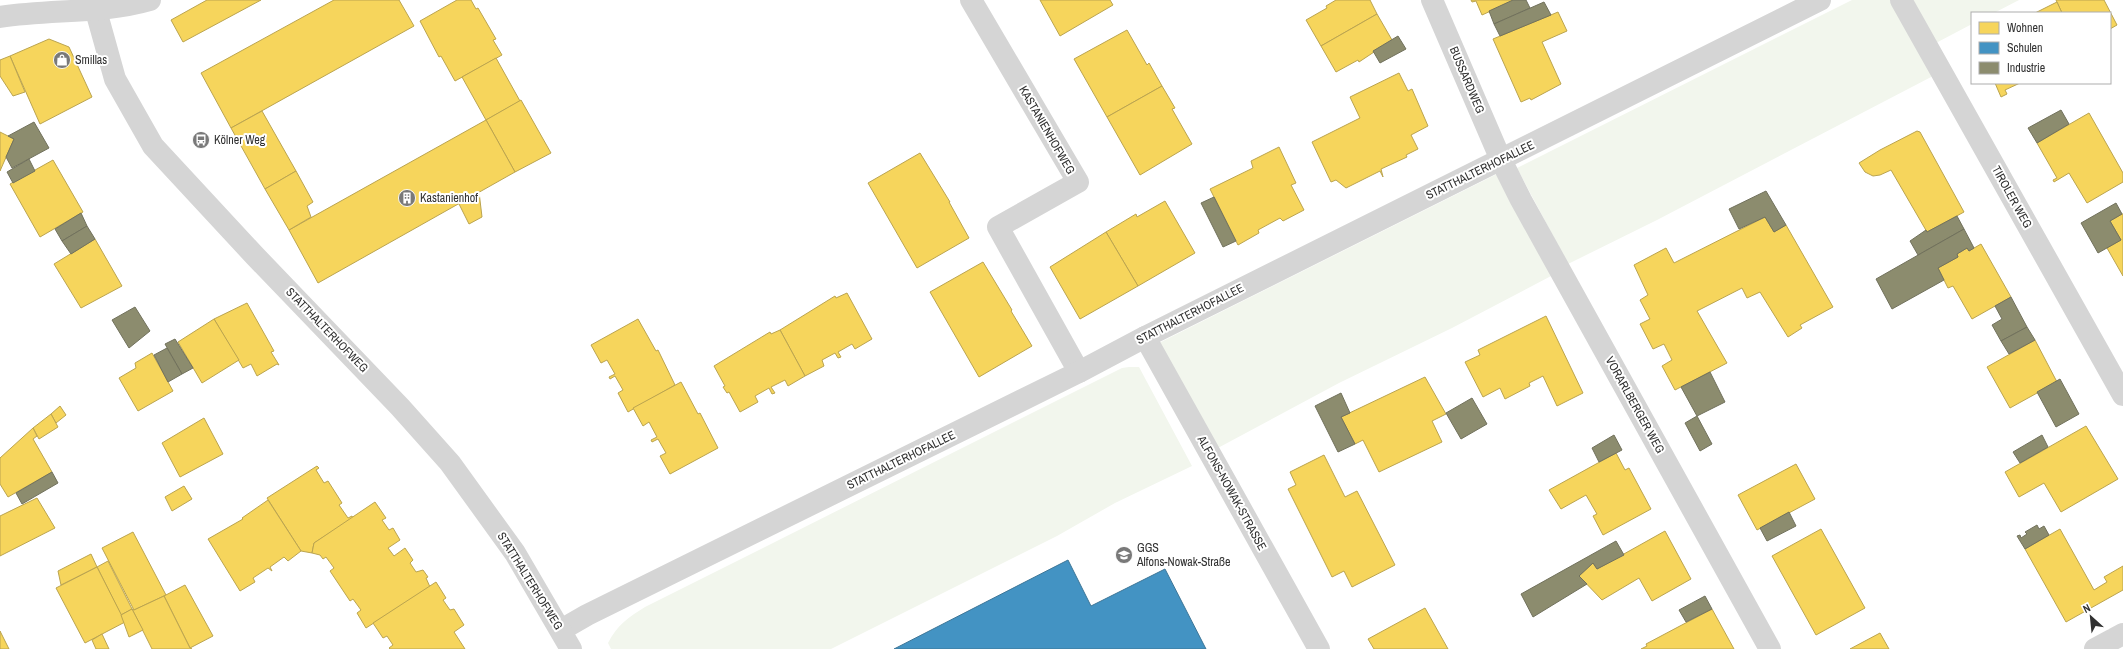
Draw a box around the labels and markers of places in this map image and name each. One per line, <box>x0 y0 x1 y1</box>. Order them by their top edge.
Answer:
shop icon: Smillas <box>52 50 72 70</box>
place label: Smillas <box>75 52 107 68</box>
bus stop icon: Kölner Weg <box>191 130 211 150</box>
place label: Kölner Weg <box>214 132 266 148</box>
building icon: Kastanienhof <box>397 188 417 208</box>
place label: Kastanienhof <box>420 190 478 206</box>
place label: GGS Alfons-Nowak-Straße <box>1136 540 1231 570</box>
school or university icon: GGS Alfons-Nowak-Straße <box>1114 545 1134 565</box>

